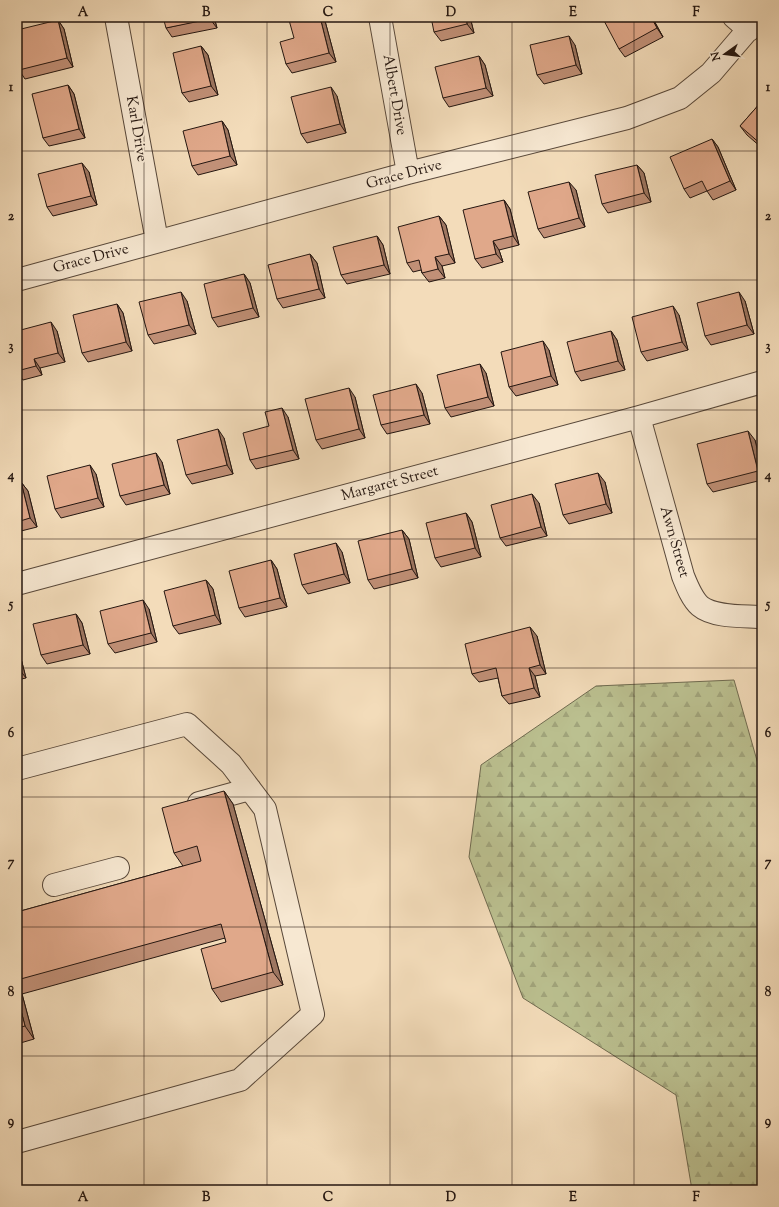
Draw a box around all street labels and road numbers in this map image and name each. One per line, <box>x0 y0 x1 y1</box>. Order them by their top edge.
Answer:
street label: Albert Drive <box>377 53 411 137</box>
street label: Karl Drive <box>120 94 152 164</box>
street label: Grace Drive <box>364 155 444 195</box>
street label: Grace Drive <box>51 239 131 279</box>
street label: Margaret Street <box>339 461 441 507</box>
street label: Awn Street <box>654 504 694 580</box>

